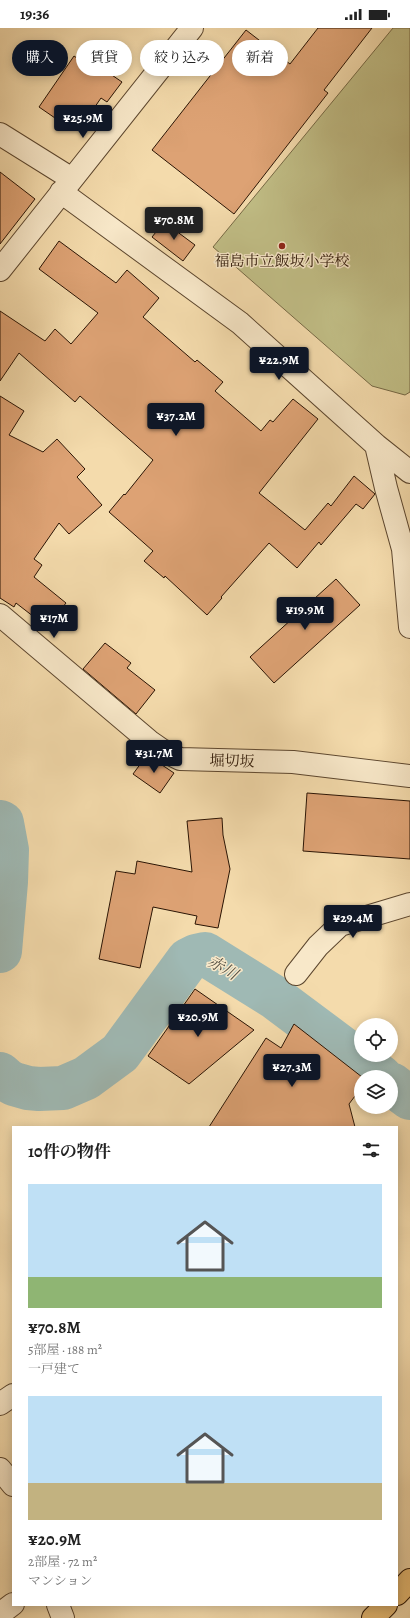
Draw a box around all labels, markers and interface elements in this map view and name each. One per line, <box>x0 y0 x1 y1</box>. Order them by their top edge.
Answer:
text: 19:36 <box>20 4 49 24</box>
chip: 購入 <box>12 40 68 76</box>
chip: 賃貸 <box>76 40 132 76</box>
chip: 絞り込み <box>140 40 224 76</box>
chip: 新着 <box>232 40 288 76</box>
pin: ¥25.9M <box>50 105 116 139</box>
text: ¥25.9M <box>63 109 103 126</box>
pin: ¥70.8M <box>141 207 207 241</box>
text: ¥70.8M <box>154 211 194 228</box>
marker: 福島市立飯坂小学校 <box>277 241 287 251</box>
place label: 福島市立飯坂小学校 <box>214 251 350 271</box>
pin: ¥22.9M <box>246 347 312 381</box>
text: ¥22.9M <box>259 351 299 368</box>
pin: ¥37.2M <box>143 403 209 437</box>
text: ¥37.2M <box>156 407 196 424</box>
pin: ¥19.9M <box>272 597 338 631</box>
text: ¥19.9M <box>286 601 324 618</box>
pin: ¥17M <box>30 605 78 639</box>
text: ¥17M <box>40 609 68 626</box>
pin: ¥31.7M <box>121 740 187 774</box>
text: ¥31.7M <box>135 744 173 761</box>
street label: 堀切坂 <box>209 751 255 771</box>
pin: ¥29.4M <box>320 905 386 939</box>
text: ¥29.4M <box>333 909 373 926</box>
water label: 赤川 <box>203 950 244 986</box>
pin: ¥20.9M <box>165 1004 231 1038</box>
text: ¥20.9M <box>178 1008 218 1025</box>
map controls <box>354 1018 398 1114</box>
button: locate <box>354 1018 398 1062</box>
pin: ¥27.3M <box>259 1054 325 1088</box>
text: ¥27.3M <box>272 1058 312 1075</box>
button: layers <box>354 1070 398 1114</box>
icon: filters <box>360 1139 382 1161</box>
text: 10件の物件 <box>28 1140 111 1163</box>
icon: home <box>169 1210 241 1282</box>
text: ¥70.8M <box>28 1316 81 1339</box>
text: 5部屋 · 188 m² <box>28 1341 102 1358</box>
text: 一戸建て <box>28 1360 80 1377</box>
icon: home <box>169 1422 241 1494</box>
text: ¥20.9M <box>28 1528 81 1551</box>
text: 2部屋 · 72 m² <box>28 1553 97 1570</box>
text: マンション <box>28 1572 92 1589</box>

